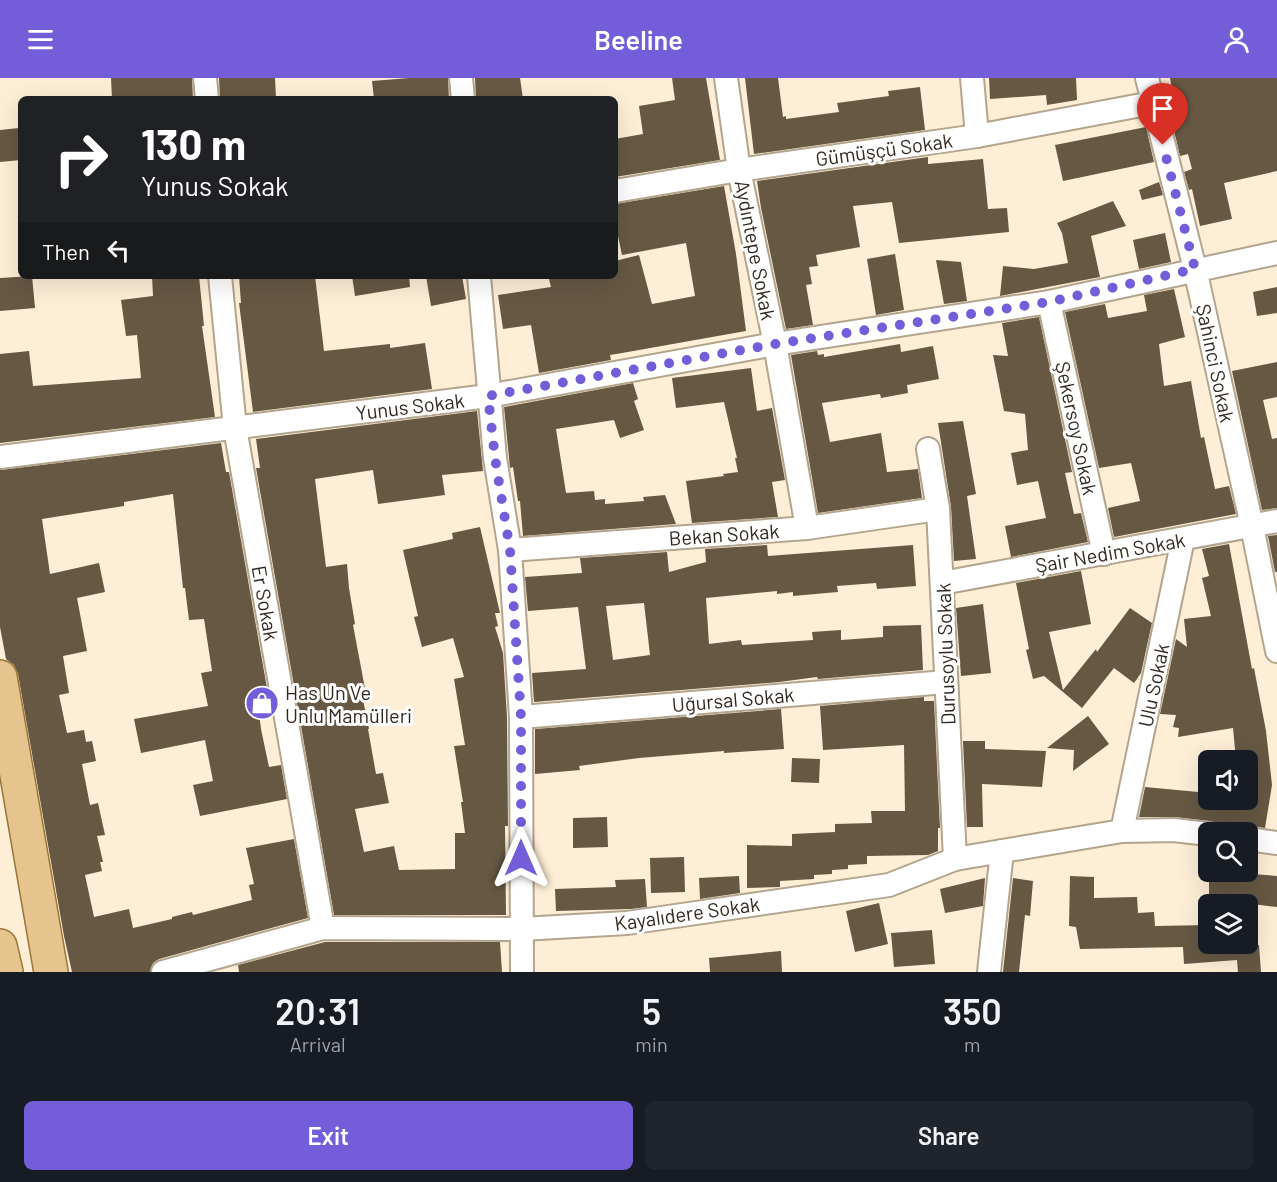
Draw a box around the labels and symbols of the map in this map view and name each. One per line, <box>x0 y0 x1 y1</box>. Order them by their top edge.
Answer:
pin <box>1137 83 1188 145</box>
street label: Gümüşçü Sokak <box>814 128 954 170</box>
street label: Aydıntepe Sokak <box>731 178 781 322</box>
street label: Şahinci Sokak <box>1192 302 1240 424</box>
street label: Şekersoy Sokak <box>1051 359 1103 497</box>
street label: Yunus Sokak <box>354 387 466 425</box>
street label: Bekan Sokak <box>668 518 780 550</box>
street label: Şair Nedim Sokak <box>1033 527 1187 577</box>
street label: Er Sokak <box>248 563 284 643</box>
street label: Durusoylu Sokak <box>931 583 959 725</box>
street label: Ulu Sokak <box>1132 641 1174 729</box>
place label: Has Un Ve Unlu Mamülleri <box>285 680 412 727</box>
street label: Uğursal Sokak <box>671 682 795 716</box>
shop icon: Has Un Ve Unlu Mamülleri <box>244 685 280 721</box>
position arrow <box>489 826 553 890</box>
street label: Kayalıdere Sokak <box>613 891 761 935</box>

